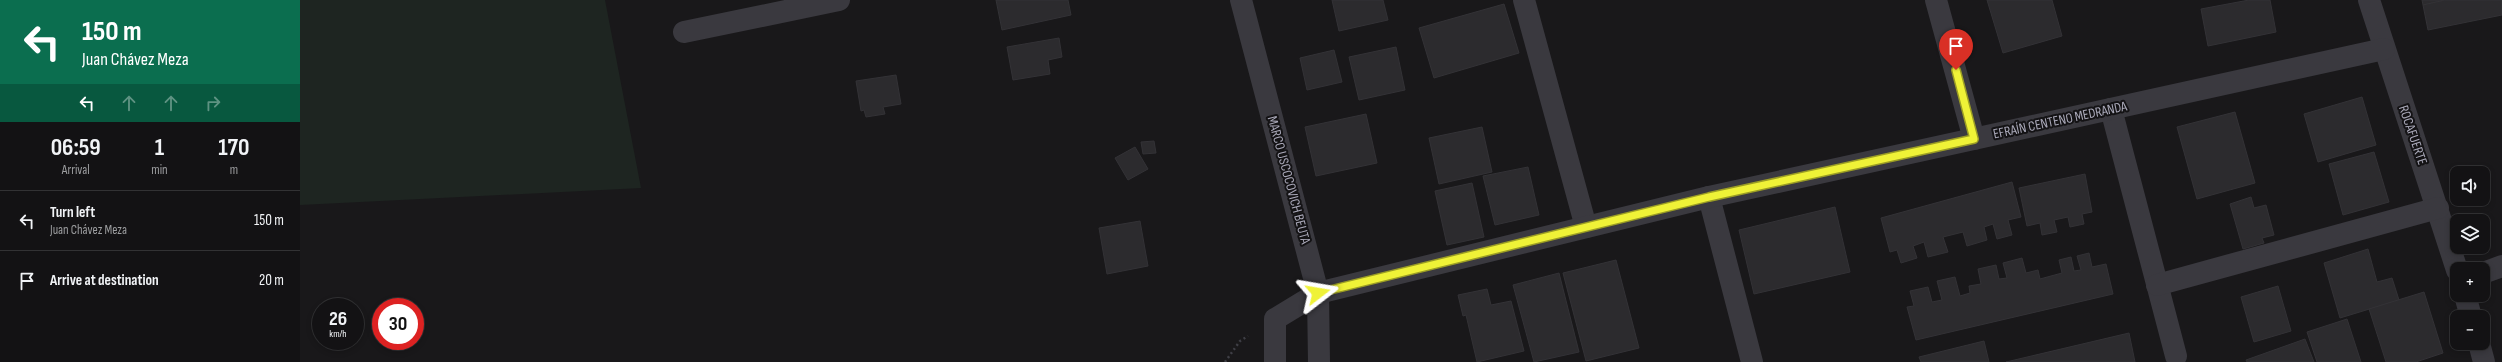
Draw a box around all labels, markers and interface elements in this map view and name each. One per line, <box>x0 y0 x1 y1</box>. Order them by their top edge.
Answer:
text: 150 m <box>82 15 142 48</box>
icon: left <box>16 16 68 68</box>
pin <box>1939 29 1973 70</box>
icon: arrive <box>1945 35 1967 57</box>
text: Juan Chávez Meza <box>82 49 189 70</box>
icon: left <box>76 92 98 114</box>
icon: ahead <box>118 92 140 114</box>
icon: ahead <box>160 92 182 114</box>
icon: right <box>202 92 224 114</box>
street label: EFRAÍN CENTENO MEDRANDA <box>1992 97 2129 142</box>
street label: ROCAFUERTE <box>2395 103 2431 167</box>
street label: MARCO USCOCOVICH BEUTA <box>1264 114 1315 247</box>
text: 06:59 <box>51 133 101 162</box>
text: 1 <box>155 133 164 162</box>
text: 170 <box>218 133 249 162</box>
text: Arrival <box>62 162 90 178</box>
text: min <box>151 162 168 178</box>
text: m <box>230 162 238 178</box>
map controls <box>2450 166 2490 350</box>
button: sound <box>2450 166 2490 206</box>
text: Turn left <box>50 203 95 222</box>
icon: left <box>16 210 38 232</box>
text: 150 m <box>254 211 284 230</box>
button: layers <box>2450 214 2490 254</box>
text: Juan Chávez Meza <box>50 222 127 238</box>
button: + <box>2450 262 2490 302</box>
icon: arrive <box>16 270 38 292</box>
text: Arrive at destination <box>50 271 159 290</box>
text: 20 m <box>259 271 284 290</box>
position arrow <box>1297 272 1339 314</box>
speed limit sign: 30 <box>372 298 424 350</box>
text: 26 <box>329 307 347 331</box>
button: − <box>2450 310 2490 350</box>
text: km/h <box>329 328 347 340</box>

